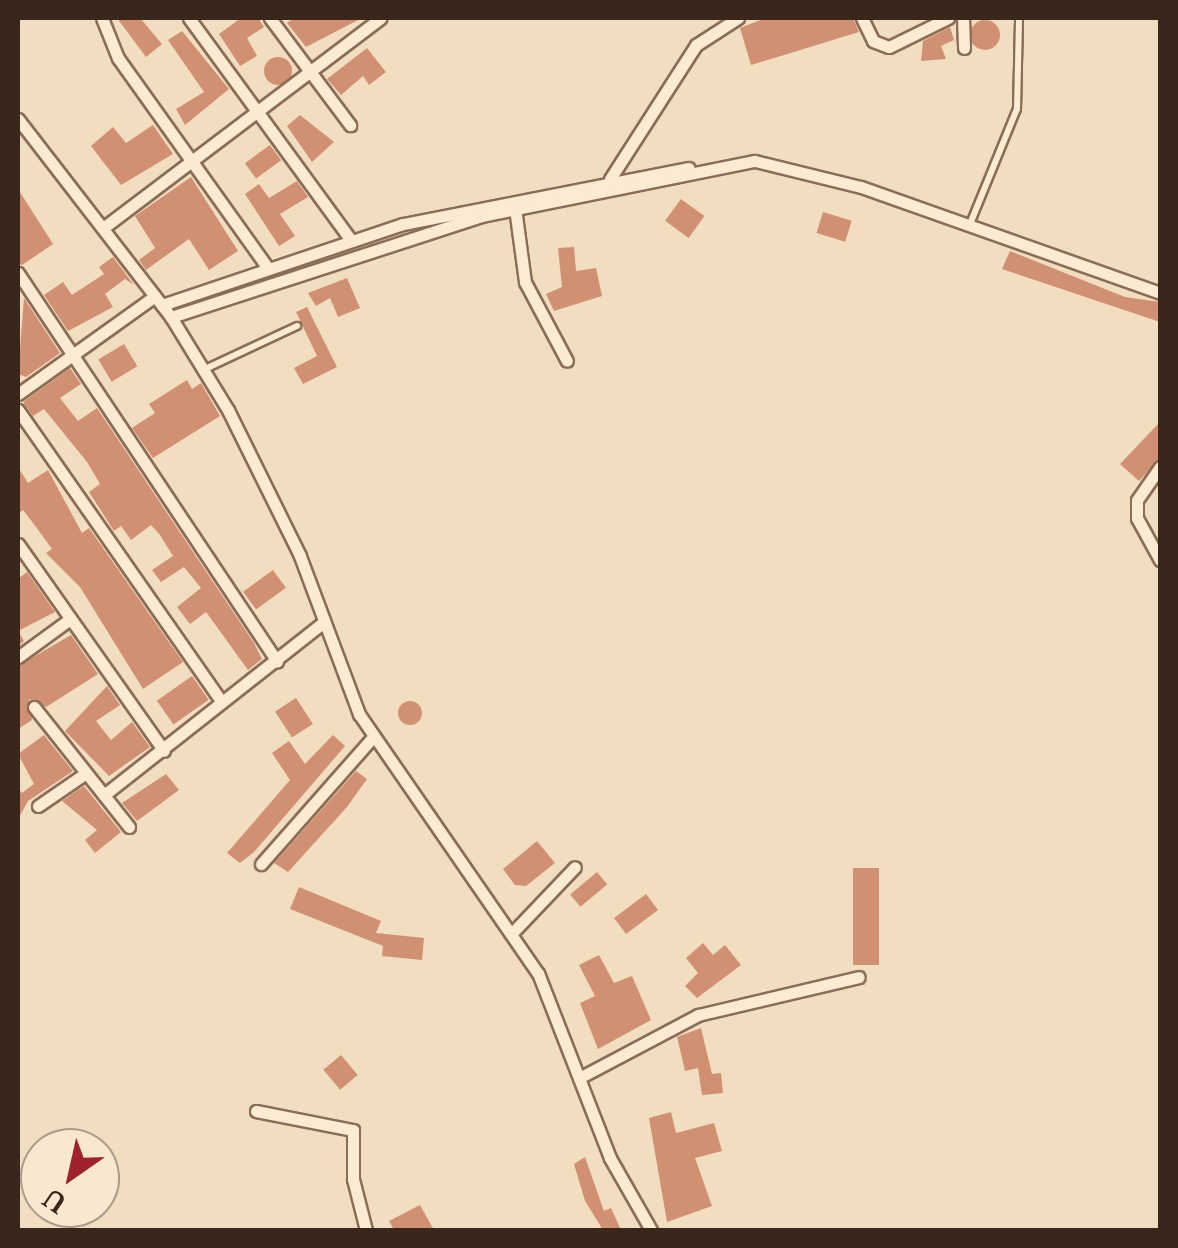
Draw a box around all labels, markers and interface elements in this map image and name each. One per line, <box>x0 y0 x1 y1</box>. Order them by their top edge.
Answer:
north arrow <box>20 1128 120 1228</box>
text: U <box>35 1181 73 1223</box>

